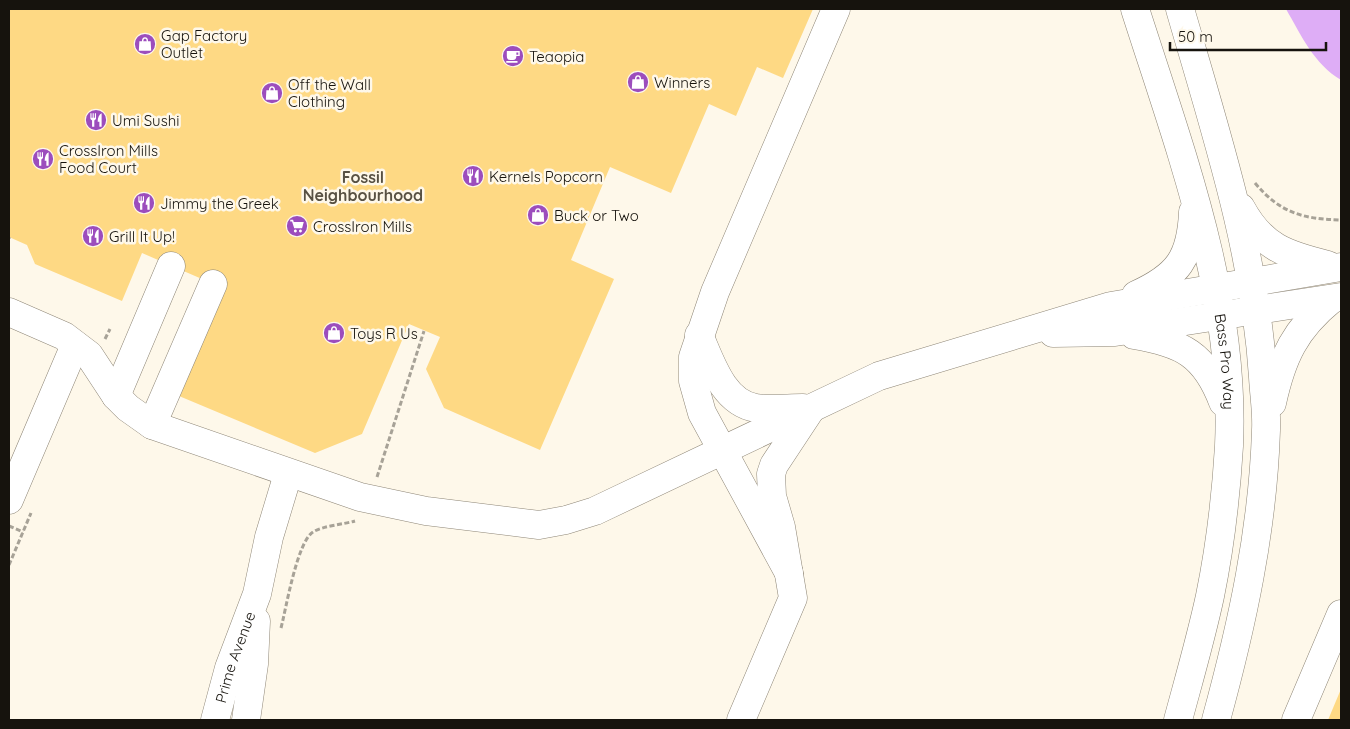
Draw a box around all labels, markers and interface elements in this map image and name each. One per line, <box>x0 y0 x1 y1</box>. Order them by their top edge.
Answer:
scale bar <box>1170 20 1326 52</box>
place label: Gap Factory Outlet <box>161 26 247 62</box>
text: 50 m <box>1178 27 1213 46</box>
shop icon: Gap Factory Outlet <box>133 32 157 56</box>
cafe icon: Teaopia <box>501 44 525 68</box>
place label: Teaopia <box>529 47 584 66</box>
shop icon: Winners <box>626 70 650 94</box>
place label: Winners <box>654 73 710 92</box>
place label: Off the Wall Clothing <box>288 75 371 111</box>
shop icon: Off the Wall Clothing <box>260 81 284 105</box>
restaurant icon: Umi Sushi <box>84 108 108 132</box>
place label: Umi Sushi <box>112 111 179 130</box>
place label: CrossIron Mills Food Court <box>59 141 158 177</box>
restaurant icon: CrossIron Mills Food Court <box>31 147 55 171</box>
restaurant icon: Kernels Popcorn <box>461 164 485 188</box>
district label: Fossil Neighbourhood <box>303 167 423 205</box>
place label: Kernels Popcorn <box>489 167 603 186</box>
restaurant icon: Jimmy the Greek <box>132 191 156 215</box>
place label: Jimmy the Greek <box>160 194 279 213</box>
shop icon: Buck or Two <box>526 203 550 227</box>
place label: Buck or Two <box>554 206 639 225</box>
supermarket icon: CrossIron Mills <box>285 214 309 238</box>
place label: CrossIron Mills <box>313 217 412 236</box>
restaurant icon: Grill It Up! <box>81 224 105 248</box>
place label: Grill It Up! <box>109 227 175 246</box>
street label: Bass Pro Way <box>1211 312 1239 410</box>
shop icon: Toys R Us <box>322 321 346 345</box>
place label: Toys R Us <box>350 324 418 343</box>
street label: Prime Avenue <box>211 609 259 705</box>

